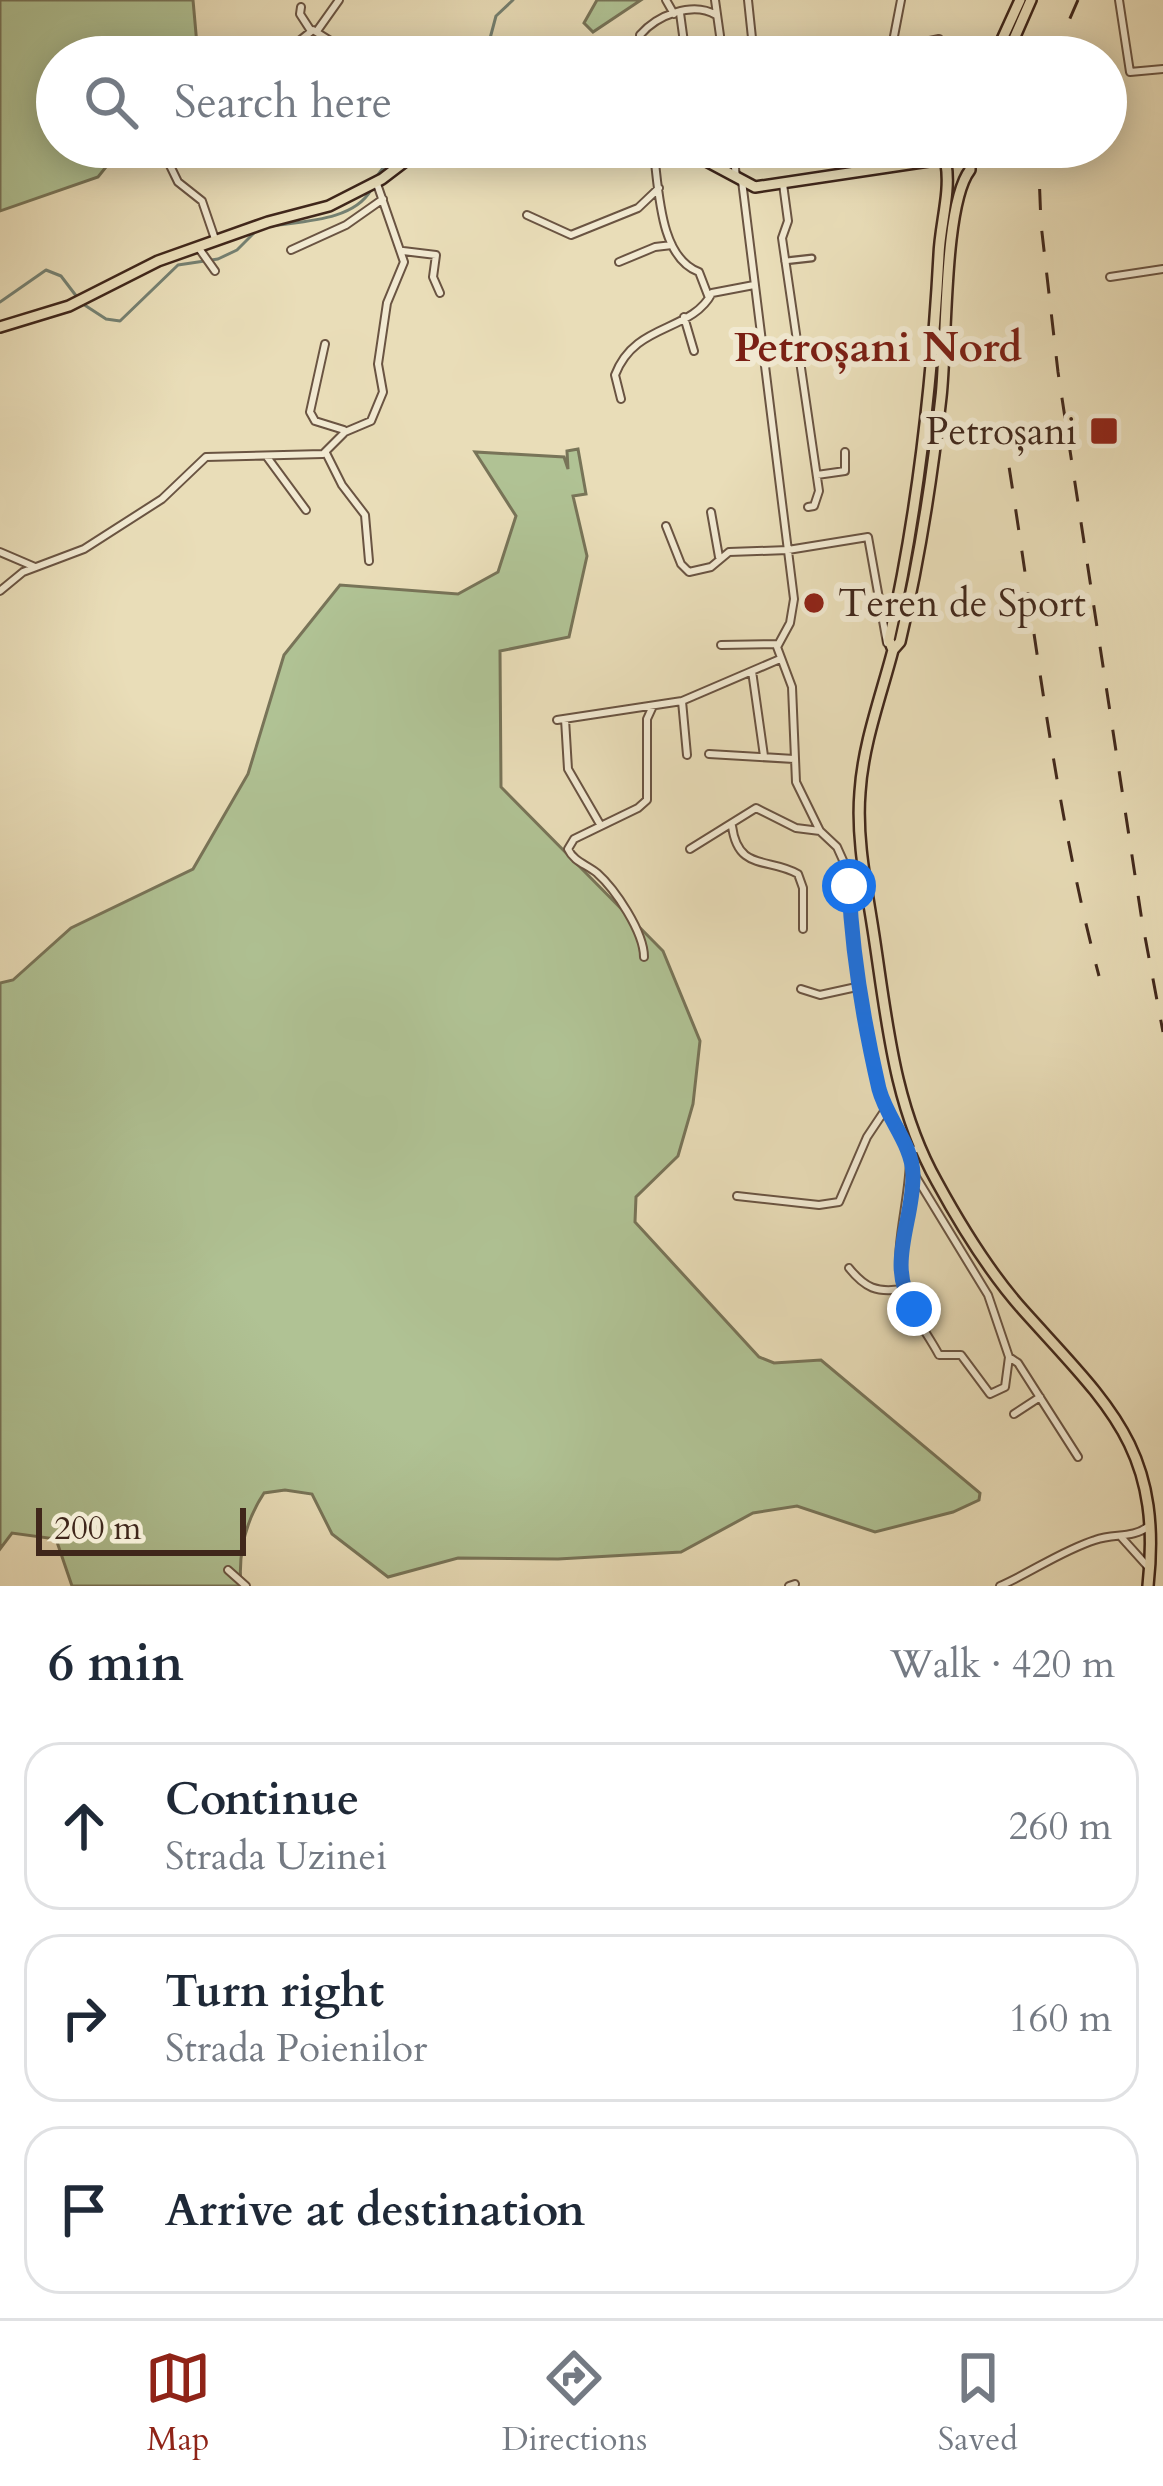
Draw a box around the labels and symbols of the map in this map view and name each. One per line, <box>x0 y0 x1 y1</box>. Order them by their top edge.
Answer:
district label: Petroșani Nord <box>734 319 1022 376</box>
place label: Petroșani <box>926 405 1077 458</box>
marker: Petroșani <box>1088 415 1120 447</box>
place label: Teren de Sport <box>838 577 1086 630</box>
marker: Teren de Sport <box>801 590 827 616</box>
route start <box>822 859 876 913</box>
route end <box>887 1282 941 1336</box>
scale bar <box>36 1502 246 1555</box>

